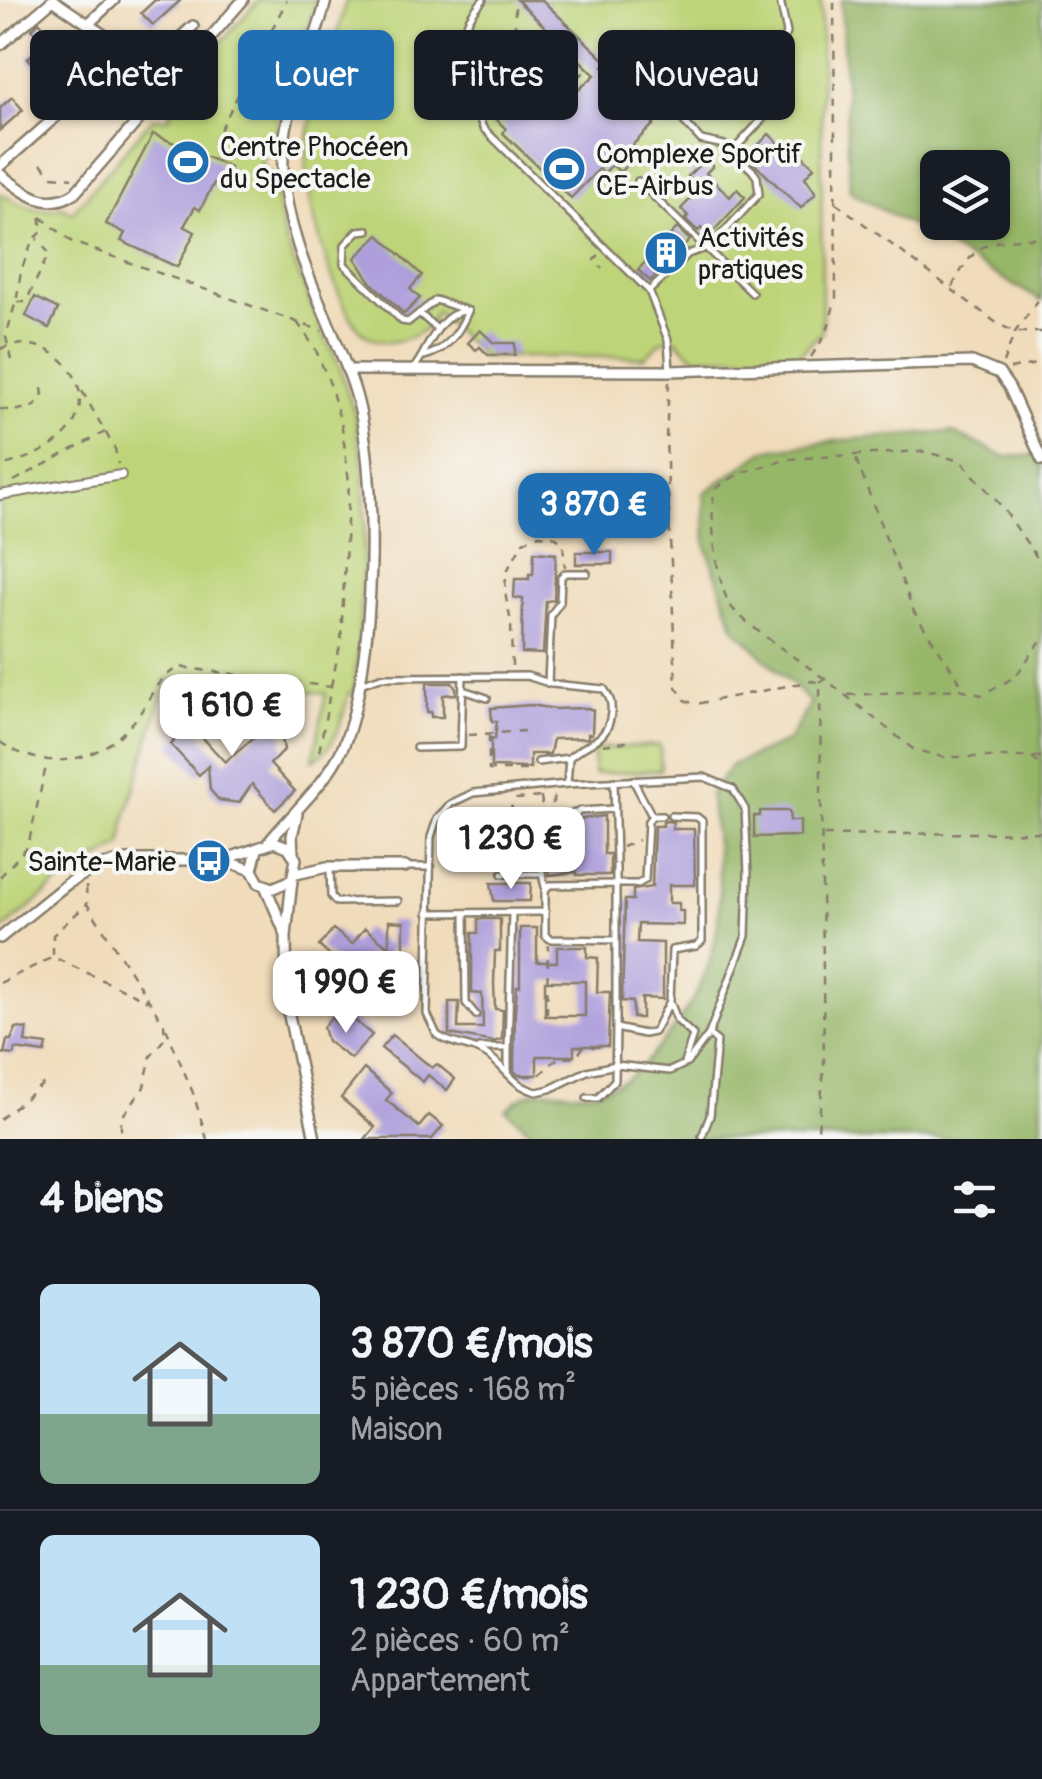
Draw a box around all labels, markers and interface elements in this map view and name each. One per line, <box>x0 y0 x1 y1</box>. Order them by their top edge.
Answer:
chip: Acheter <box>30 30 218 120</box>
chip: Louer <box>238 30 394 120</box>
chip: Filtres <box>414 30 578 120</box>
chip: Nouveau <box>598 30 795 120</box>
place label: Centre Phocéen du Spectacle <box>220 130 409 197</box>
place label: Complexe Sportif CE-Airbus <box>596 137 802 204</box>
sports icon: Centre Phocéen du Spectacle <box>165 139 211 185</box>
sports icon: Complexe Sportif CE-Airbus <box>541 146 587 192</box>
map controls <box>920 150 1010 240</box>
button: layers <box>920 150 1010 240</box>
place label: Activités pratiques <box>698 221 804 288</box>
building icon: Activités pratiques <box>643 230 689 276</box>
pin: 3 870 € <box>502 473 686 558</box>
text: 3 870 € <box>540 485 648 525</box>
pin: 1 610 € <box>140 674 324 759</box>
text: 1 610 € <box>182 686 282 726</box>
pin: 1 230 € <box>419 807 603 892</box>
text: 1 230 € <box>459 819 563 859</box>
bus stop icon: Sainte-Marie <box>186 838 232 884</box>
place label: Sainte-Marie <box>27 845 176 880</box>
pin: 1 990 € <box>254 951 438 1036</box>
text: 1 990 € <box>295 963 397 1003</box>
icon: filters <box>947 1172 1002 1227</box>
text: 4 biens <box>40 1173 163 1225</box>
text: 3 870 €/mois <box>350 1318 593 1370</box>
icon: home <box>120 1324 240 1444</box>
text: 5 pièces · 168 m² <box>350 1370 576 1410</box>
text: Maison <box>350 1410 443 1450</box>
text: 1 230 €/mois <box>350 1569 588 1621</box>
icon: home <box>120 1575 240 1695</box>
text: 2 pièces · 60 m² <box>350 1621 570 1661</box>
text: Appartement <box>350 1661 530 1701</box>

